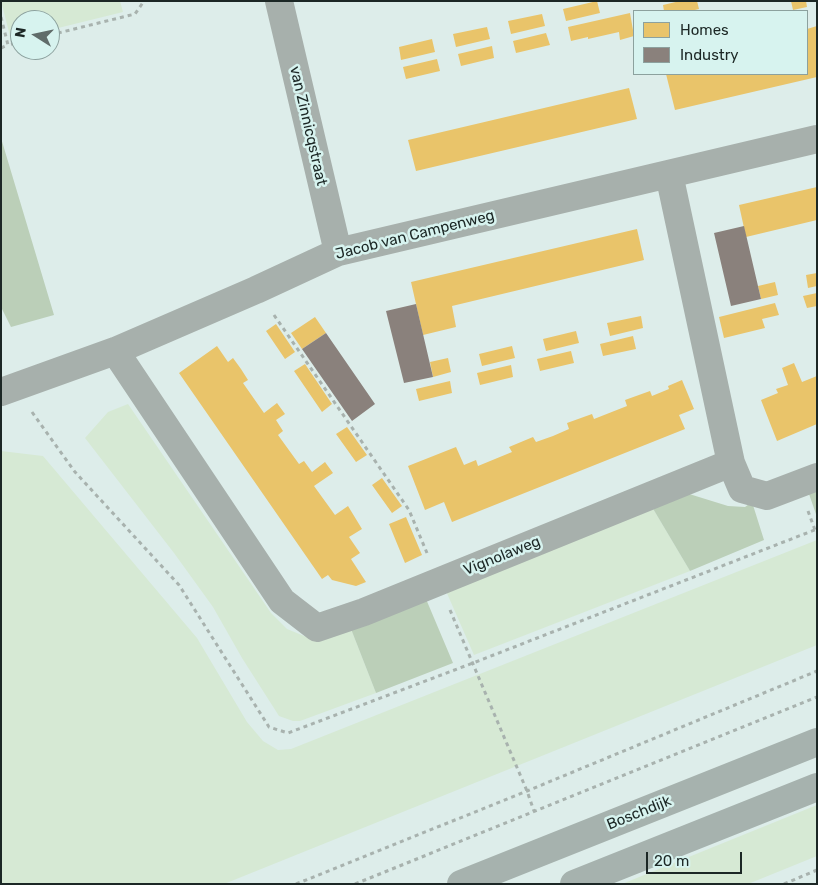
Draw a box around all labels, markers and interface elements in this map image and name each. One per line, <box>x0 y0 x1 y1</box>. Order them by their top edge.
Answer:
north arrow <box>10 10 60 60</box>
legend <box>633 10 808 75</box>
text: Homes <box>680 21 729 39</box>
text: N <box>11 26 30 39</box>
text: Industry <box>680 46 739 64</box>
street label: van Zinnicqstraat <box>285 64 331 188</box>
street label: Jacob van Campenweg <box>334 207 496 263</box>
street label: Vignolaweg <box>461 532 543 580</box>
street label: Boschdijk <box>604 792 674 834</box>
scale bar <box>648 842 744 874</box>
text: 20 m <box>654 852 689 870</box>

